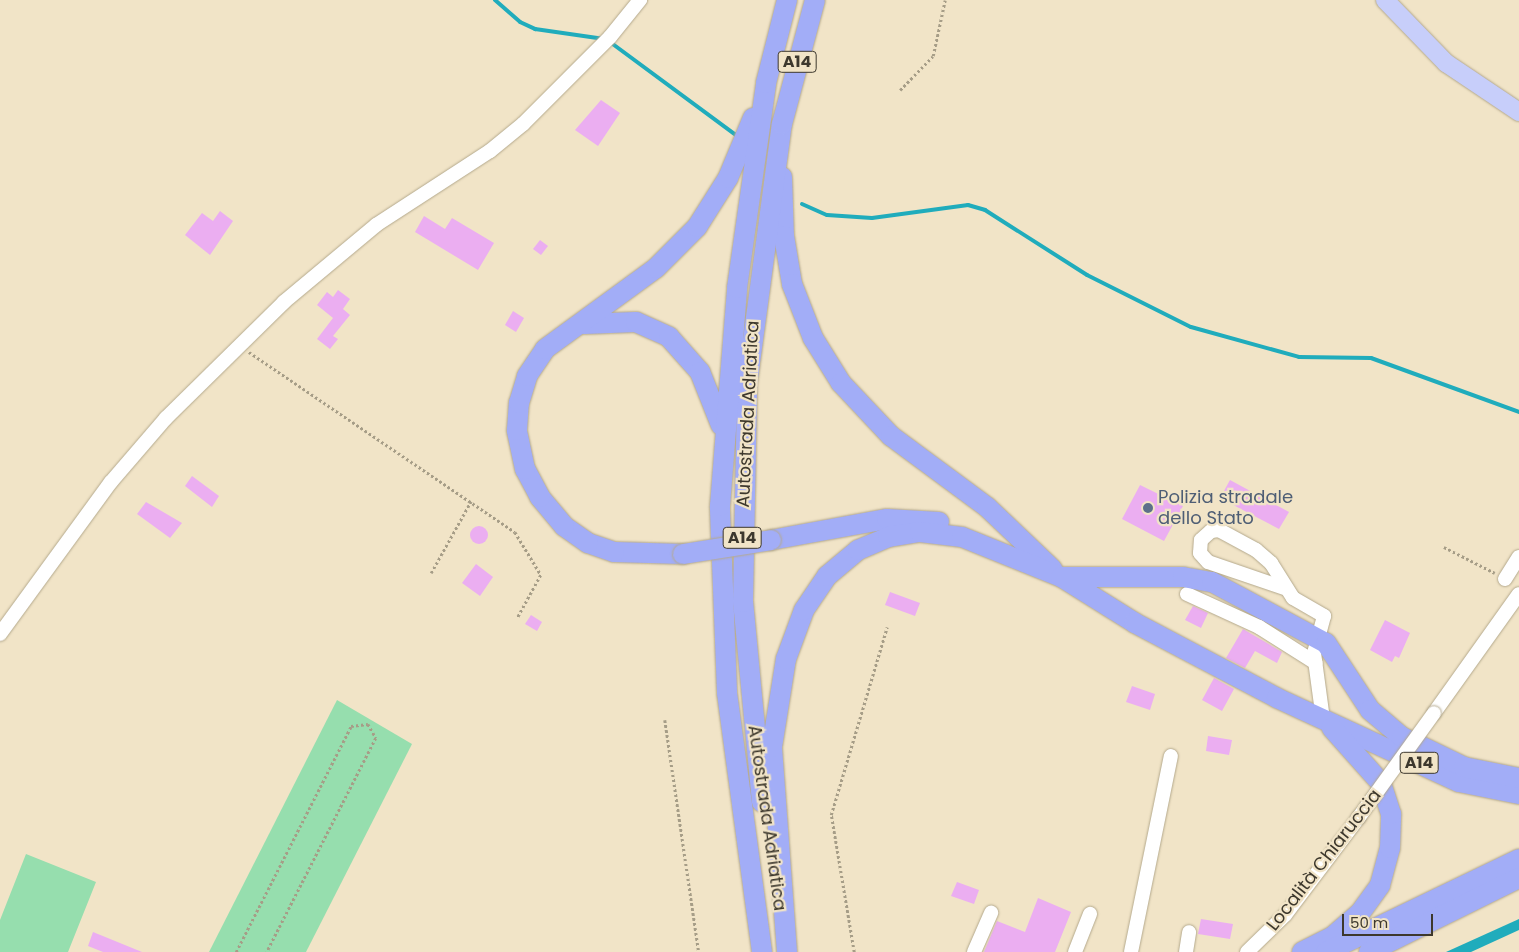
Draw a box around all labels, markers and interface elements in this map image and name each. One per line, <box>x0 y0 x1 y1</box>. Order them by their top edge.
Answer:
road number: A14 <box>777 48 817 76</box>
street label: Autostrada Adriatica <box>732 320 764 508</box>
place label: Polizia stradale dello Stato <box>1158 487 1293 530</box>
marker: Polizia stradale dello Stato <box>1142 502 1154 514</box>
road number: A14 <box>722 524 762 552</box>
street label: Autostrada Adriatica <box>743 724 791 912</box>
road number: A14 <box>1399 750 1439 776</box>
street label: Località Chiaruccia <box>1262 785 1386 935</box>
scale bar <box>1344 904 1435 936</box>
text: 50 m <box>1350 912 1388 933</box>

